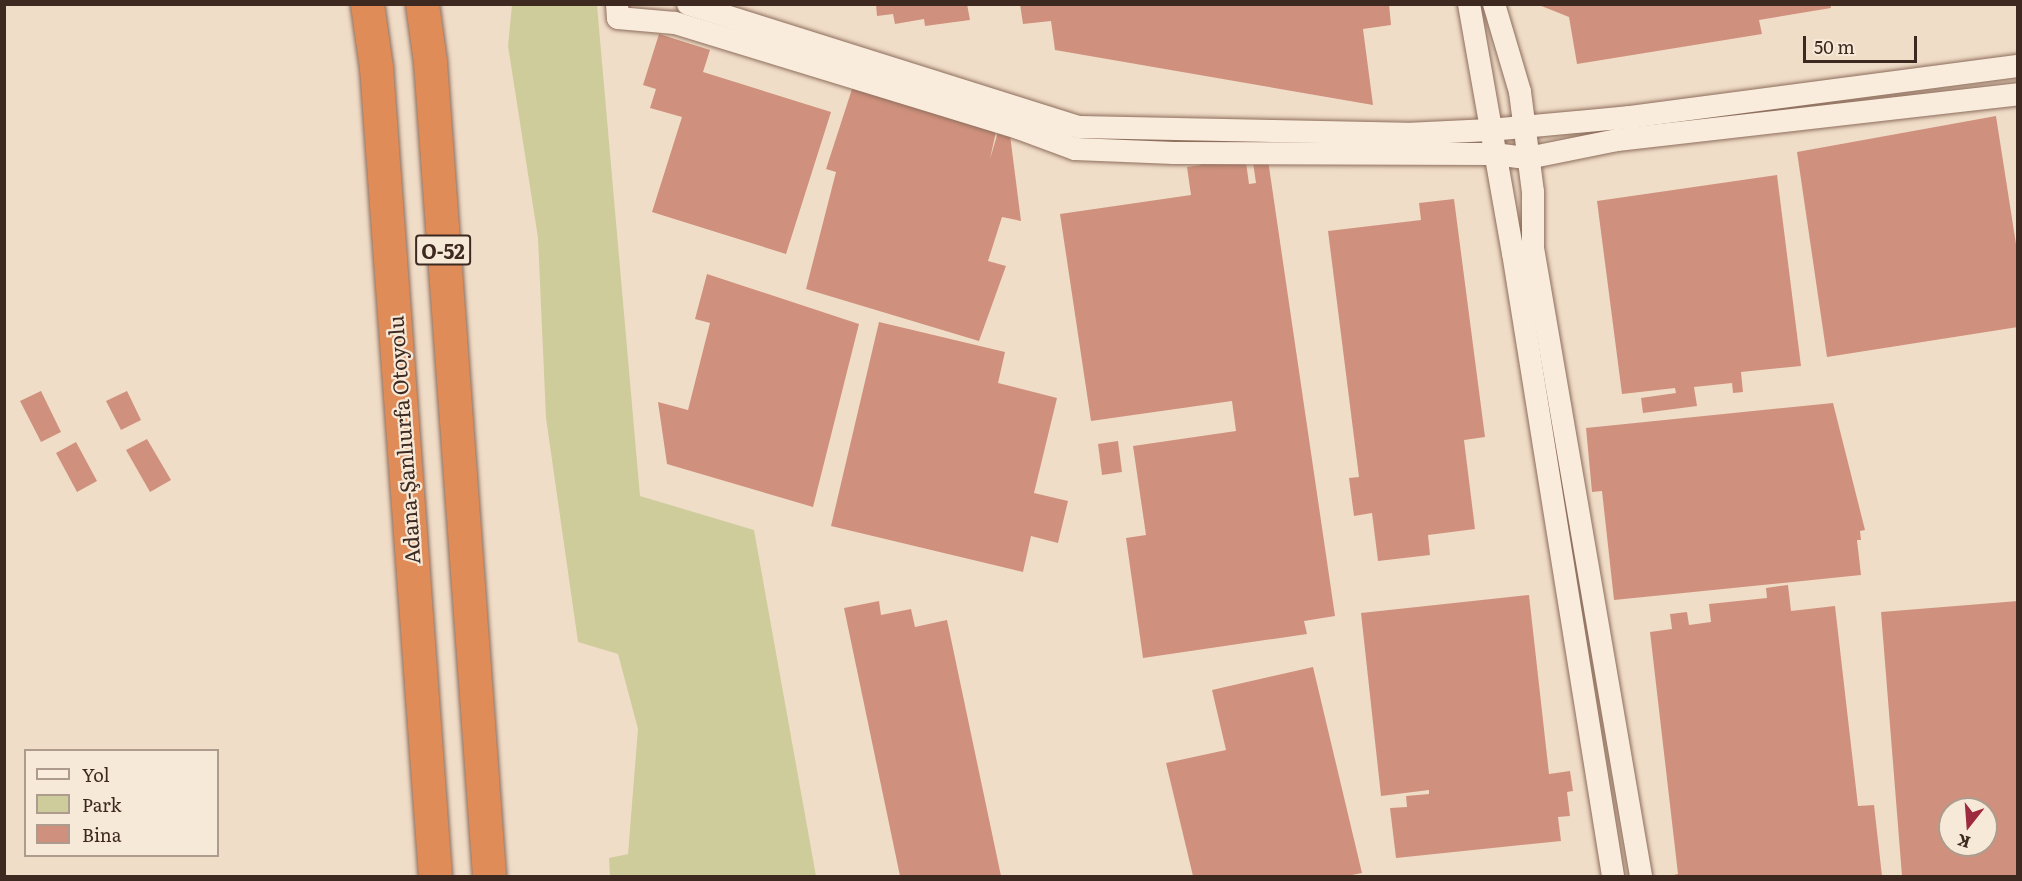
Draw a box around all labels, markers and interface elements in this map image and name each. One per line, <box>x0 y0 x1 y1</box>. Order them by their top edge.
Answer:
scale bar <box>1806 24 1920 62</box>
text: 50 m <box>1814 33 1855 60</box>
road number: O-52 <box>414 233 472 267</box>
street label: Adana-Şanlıurfa Otoyolu <box>382 315 424 565</box>
legend <box>24 749 219 857</box>
text: Yol <box>82 761 110 788</box>
text: Park <box>82 791 121 818</box>
north arrow <box>1938 797 1998 857</box>
text: Bina <box>82 821 122 848</box>
text: K <box>1954 829 1973 856</box>

